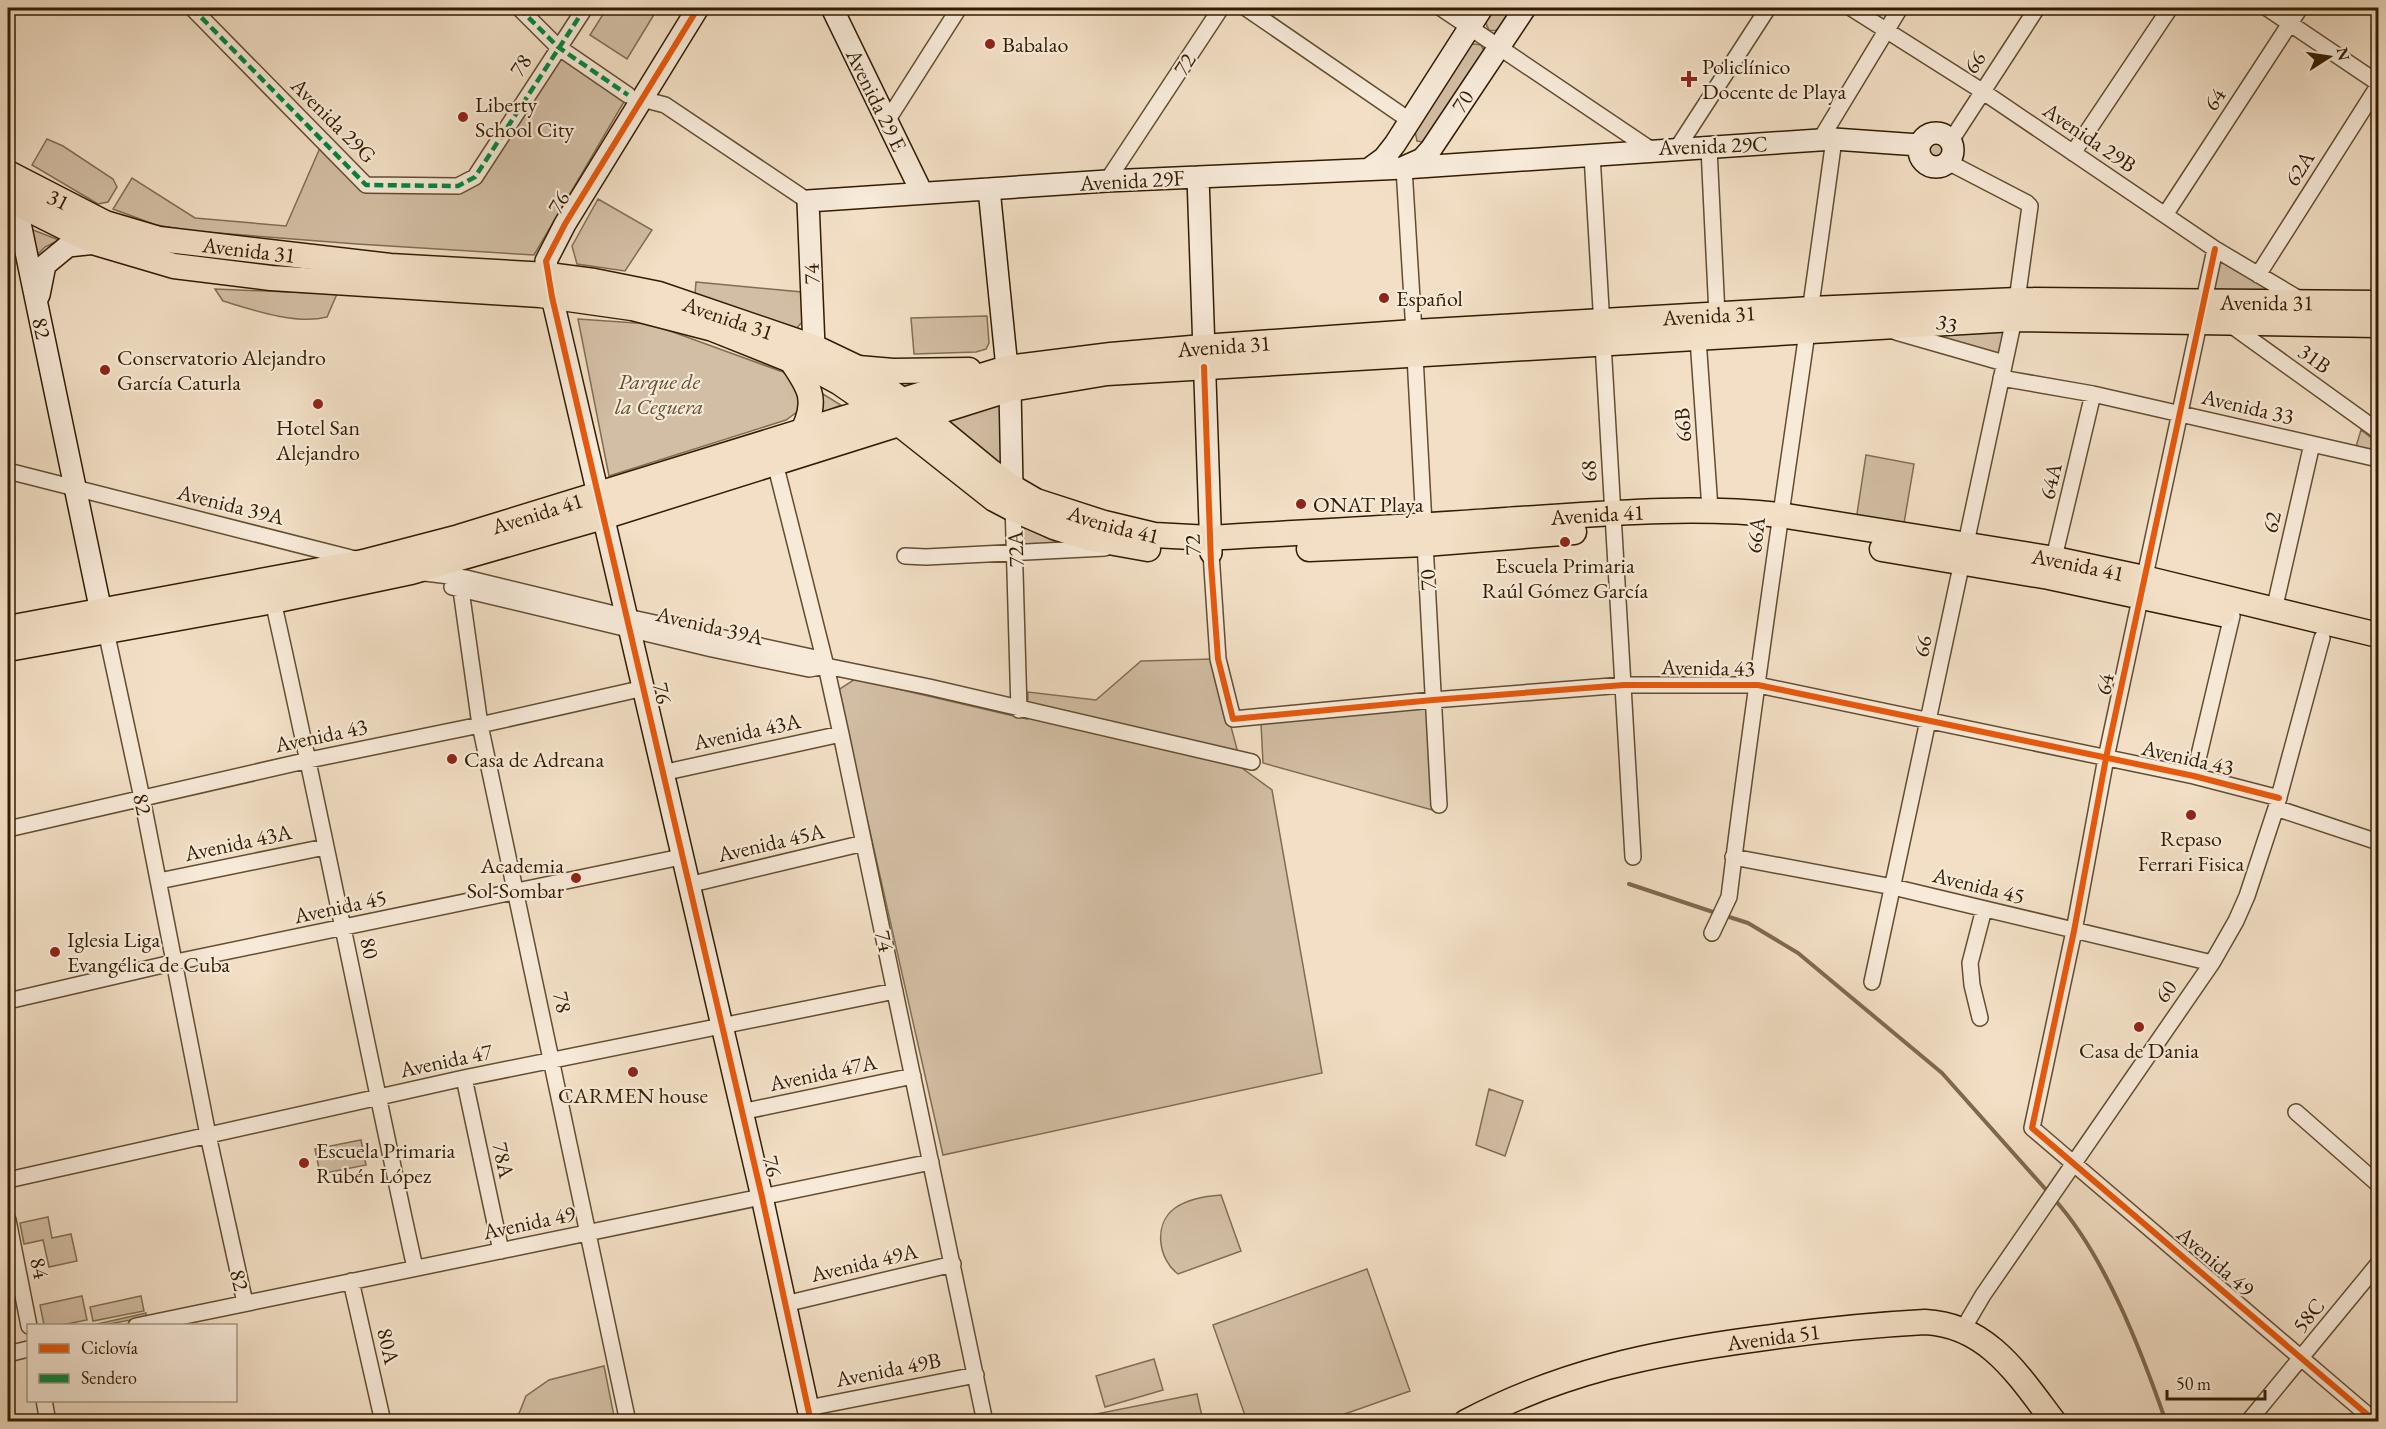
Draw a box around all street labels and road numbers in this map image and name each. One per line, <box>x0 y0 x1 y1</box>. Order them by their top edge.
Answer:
street label: Avenida 29 E <box>839 43 914 156</box>
street label: 66 <box>1957 45 1993 79</box>
street label: 72 <box>1167 47 1203 81</box>
street label: 78 <box>503 49 538 82</box>
street label: Avenida 29G <box>284 71 383 169</box>
street label: 64 <box>2197 82 2233 116</box>
street label: 70 <box>1445 84 1481 118</box>
street label: Avenida 29B <box>2037 95 2142 179</box>
street label: Avenida 29C <box>1657 129 1768 162</box>
street label: 62A <box>2277 145 2322 191</box>
street label: Avenida 29F <box>1078 163 1185 198</box>
street label: 31 <box>42 182 74 217</box>
street label: 76 <box>541 185 577 219</box>
street label: Avenida 31 <box>200 230 297 270</box>
street label: 74 <box>797 262 826 285</box>
street label: Avenida 31 <box>2219 288 2314 317</box>
street label: Avenida 31 <box>678 289 777 347</box>
street label: Avenida 31 <box>1660 298 1757 333</box>
street label: 33 <box>1933 307 1961 340</box>
street label: 82 <box>25 315 58 342</box>
street label: Avenida 31 <box>1175 328 1272 364</box>
street label: 31B <box>2292 337 2337 380</box>
street label: Avenida 33 <box>2198 382 2297 431</box>
street label: 66B <box>1667 407 1698 443</box>
street label: 64A <box>2032 459 2069 502</box>
street label: 68 <box>1573 460 1604 482</box>
street label: Avenida 39A <box>174 477 288 532</box>
street label: Avenida 41 <box>487 486 586 541</box>
street label: Avenida 41 <box>1549 497 1645 532</box>
street label: Avenida 41 <box>1063 498 1162 551</box>
street label: 62 <box>2255 508 2288 536</box>
street label: 66A <box>1739 514 1772 555</box>
street label: 72A <box>1000 530 1031 568</box>
street label: 72 <box>1178 533 1207 556</box>
street label: Avenida 41 <box>2029 541 2127 588</box>
street label: 70 <box>1412 568 1443 591</box>
street label: Avenida 39A <box>653 599 767 652</box>
street label: 66 <box>1906 633 1939 659</box>
street label: Avenida 43 <box>1660 652 1755 683</box>
street label: 64 <box>2088 670 2121 697</box>
street label: 76 <box>646 680 679 707</box>
street label: Avenida 43A <box>690 706 804 757</box>
street label: Avenida 43 <box>271 712 370 760</box>
street label: Avenida 43 <box>2138 733 2237 782</box>
street label: 82 <box>126 791 159 818</box>
street label: Avenida 45A <box>714 816 828 869</box>
street label: Avenida 43A <box>181 817 295 868</box>
street label: Avenida 45 <box>1929 860 2028 911</box>
street label: Avenida 45 <box>290 883 389 931</box>
street label: 74 <box>868 928 901 955</box>
street label: 80 <box>353 935 386 962</box>
street label: 60 <box>2147 974 2184 1008</box>
street label: 78 <box>546 989 579 1015</box>
street label: Avenida 47 <box>396 1036 495 1085</box>
street label: Avenida 47A <box>766 1047 880 1098</box>
street label: 78A <box>486 1139 522 1182</box>
street label: 76 <box>756 1153 789 1180</box>
street label: Avenida 49 <box>479 1198 578 1247</box>
street label: Avenida 49 <box>2170 1219 2261 1303</box>
street label: Avenida 49A <box>807 1236 921 1289</box>
street label: 84 <box>23 1255 56 1282</box>
street label: 82 <box>223 1267 256 1294</box>
street label: 58C <box>2286 1292 2331 1339</box>
street label: Avenida 51 <box>1724 1317 1822 1358</box>
street label: 80A <box>370 1325 407 1368</box>
street label: Avenida 49B <box>832 1345 943 1394</box>

